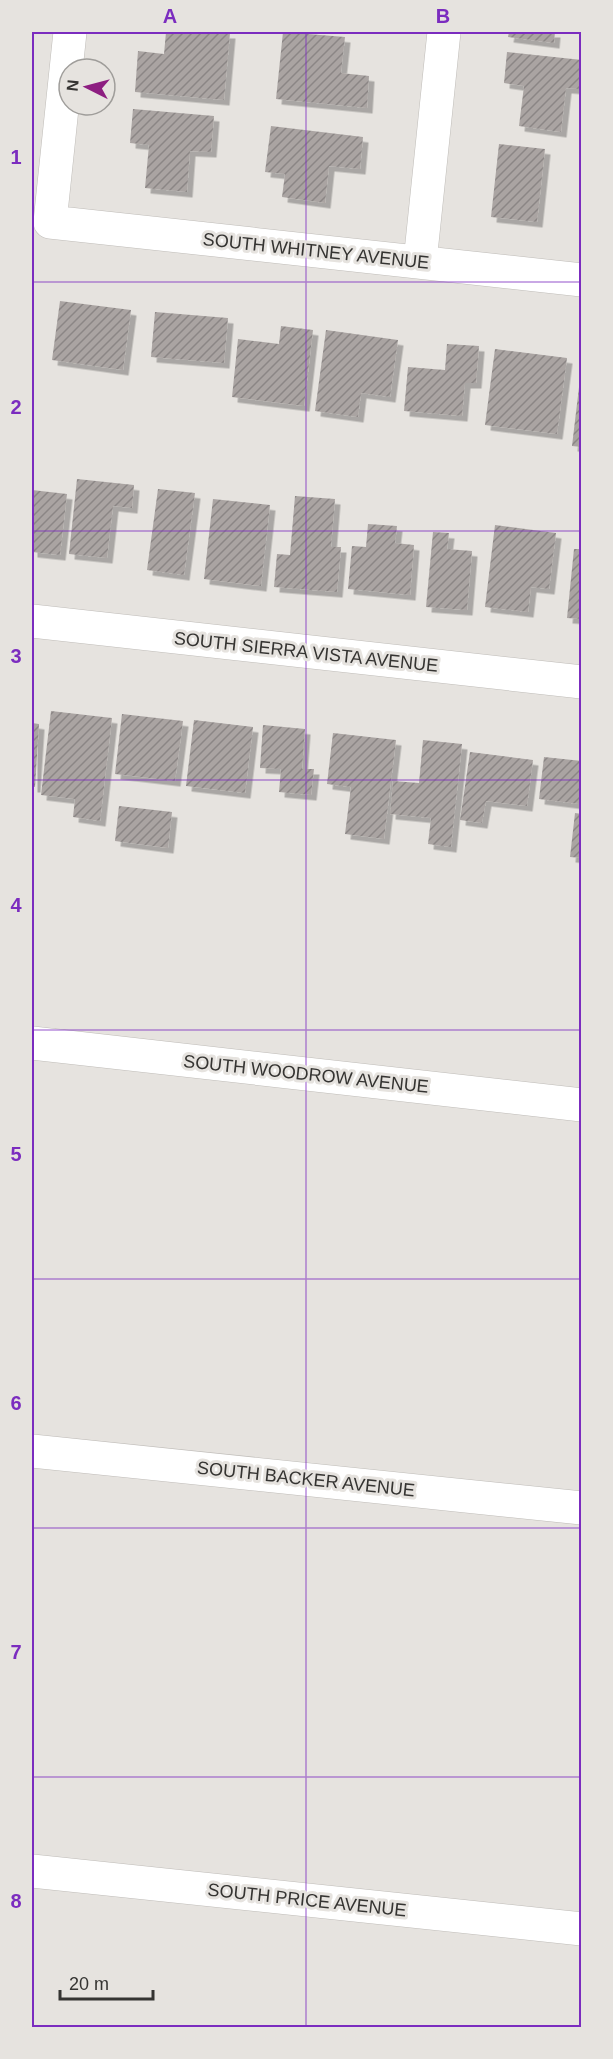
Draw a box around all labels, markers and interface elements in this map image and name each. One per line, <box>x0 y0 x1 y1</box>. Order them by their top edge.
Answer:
text: A <box>163 5 177 27</box>
text: B <box>436 5 450 27</box>
north arrow <box>57 57 117 117</box>
text: N <box>64 79 82 92</box>
text: 1 <box>10 146 22 168</box>
street label: SOUTH WHITNEY AVENUE <box>202 229 430 273</box>
text: 2 <box>10 396 22 418</box>
street label: SOUTH SIERRA VISTA AVENUE <box>173 628 439 676</box>
text: 3 <box>10 645 22 667</box>
text: 4 <box>10 894 22 916</box>
street label: SOUTH WOODROW AVENUE <box>182 1051 430 1097</box>
text: 5 <box>10 1143 22 1165</box>
text: 6 <box>10 1392 22 1414</box>
street label: SOUTH BACKER AVENUE <box>196 1458 416 1500</box>
text: 7 <box>10 1641 22 1663</box>
street label: SOUTH PRICE AVENUE <box>207 1880 407 1920</box>
text: 8 <box>10 1890 22 1912</box>
scale bar <box>60 1963 153 2001</box>
text: 20 m <box>69 1974 109 1994</box>

